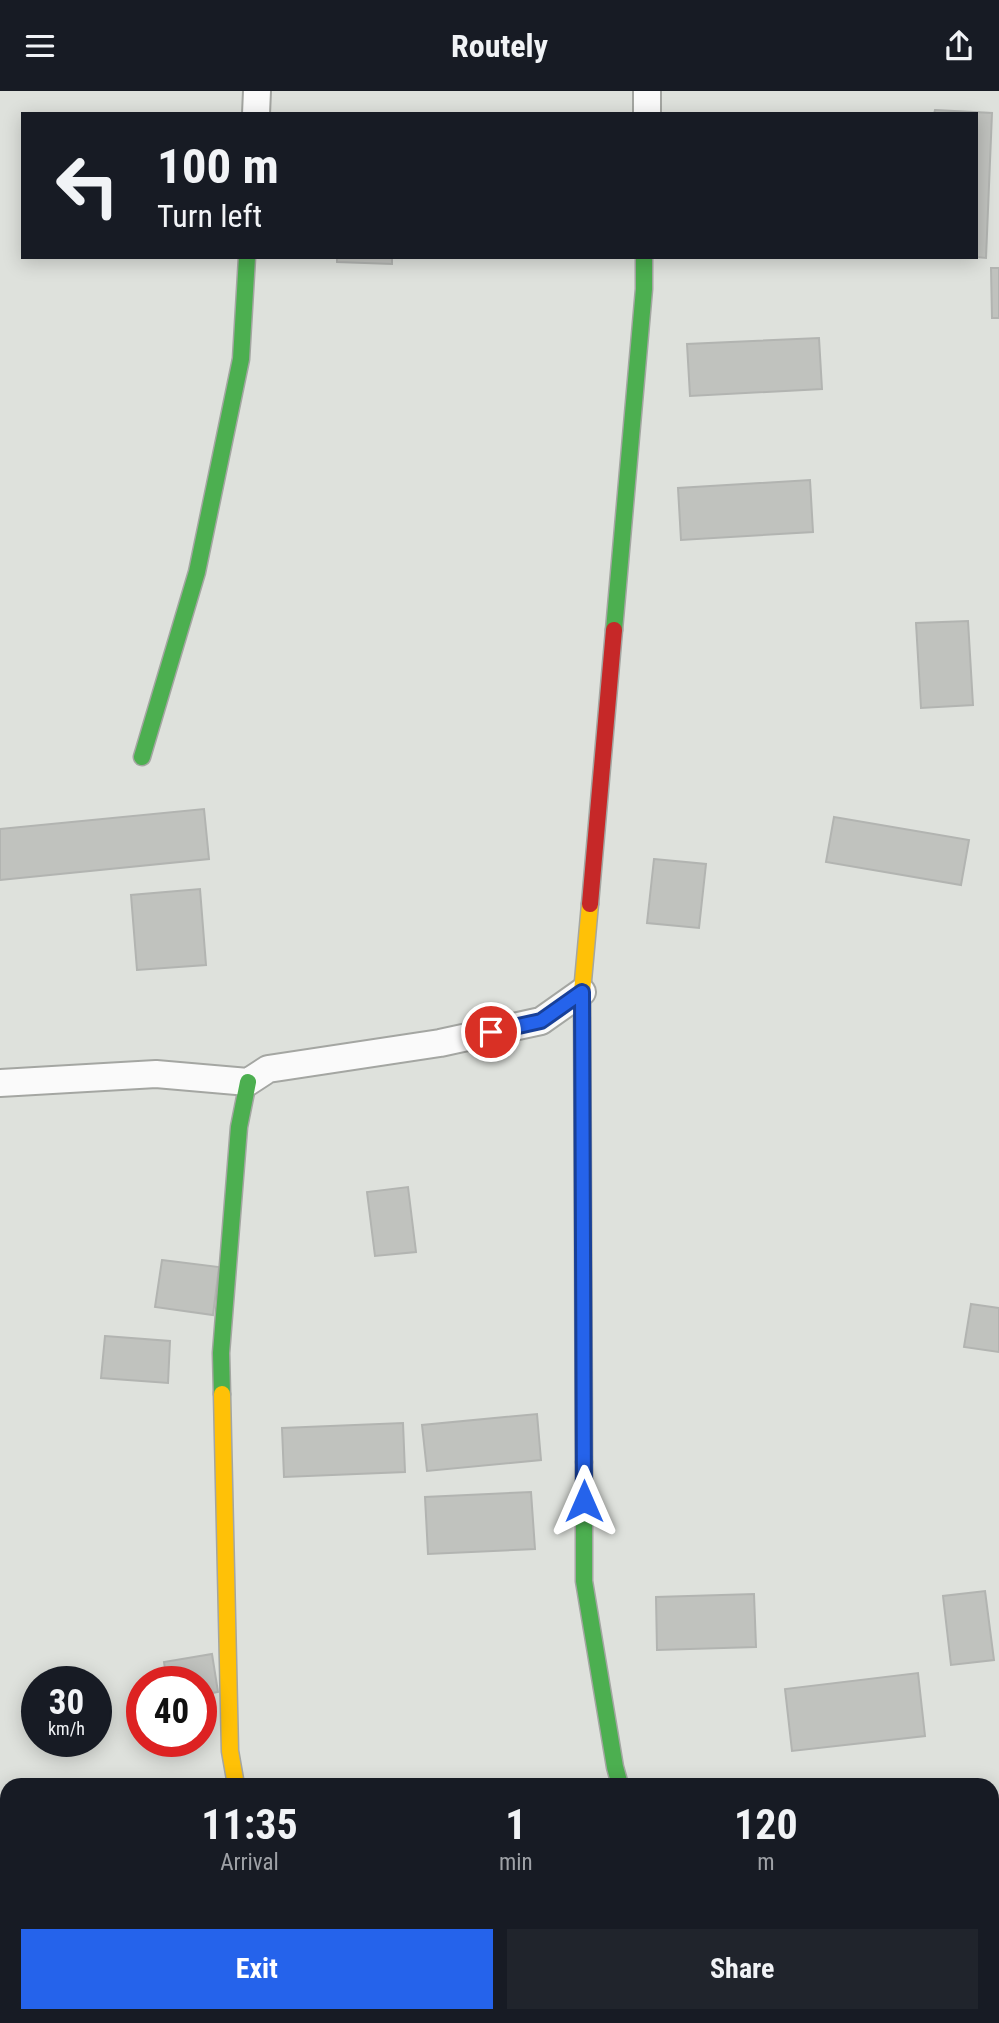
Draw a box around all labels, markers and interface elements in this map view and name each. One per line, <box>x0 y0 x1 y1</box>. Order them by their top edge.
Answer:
icon: menu <box>21 27 59 65</box>
text: Routely <box>451 27 548 65</box>
icon: share <box>940 27 978 65</box>
text: 100 m <box>157 138 279 195</box>
icon: left <box>42 140 133 231</box>
text: Turn left <box>157 197 262 235</box>
pin <box>461 1002 521 1062</box>
icon: arrive <box>472 1013 510 1051</box>
position arrow <box>547 1464 621 1538</box>
speed limit sign: 40 <box>126 1666 217 1757</box>
text: 30 <box>49 1682 84 1723</box>
text: km/h <box>48 1718 85 1739</box>
text: 11:35 <box>201 1800 298 1849</box>
text: 1 <box>505 1800 526 1849</box>
text: 120 <box>734 1800 798 1849</box>
text: Arrival <box>220 1849 279 1876</box>
text: min <box>499 1849 533 1876</box>
text: m <box>757 1849 774 1876</box>
button: Exit <box>21 1929 493 2009</box>
button: Share <box>507 1929 978 2009</box>

